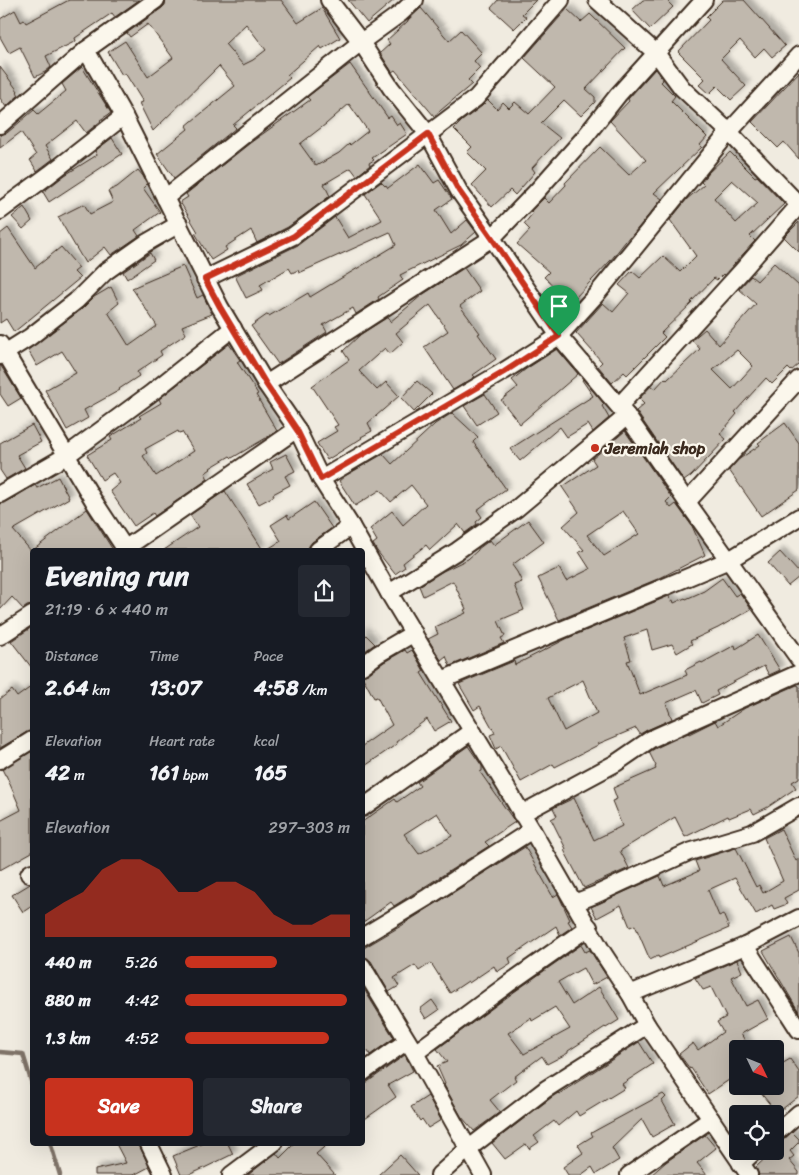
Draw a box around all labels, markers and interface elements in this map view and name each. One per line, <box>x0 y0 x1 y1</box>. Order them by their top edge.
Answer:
pin <box>538 285 580 336</box>
icon: arrive <box>545 292 573 320</box>
place label: Jeremiah shop <box>604 434 706 463</box>
marker: Jeremiah shop <box>589 442 601 454</box>
text: Evening run <box>45 551 189 600</box>
button: share <box>298 565 350 617</box>
text: 21:19 · 6 × 440 m <box>45 595 168 624</box>
text: Distance <box>45 644 98 669</box>
text: Time <box>149 644 179 669</box>
text: Pace <box>254 644 283 669</box>
text: 2.64 <box>45 669 89 707</box>
text: 13:07 <box>149 669 201 707</box>
text: 4:58 <box>254 669 299 707</box>
text: km <box>89 678 110 703</box>
text: /km <box>299 678 327 703</box>
text: Elevation <box>45 729 102 754</box>
text: Heart rate <box>149 729 215 754</box>
text: kcal <box>254 729 279 754</box>
text: 42 <box>45 754 70 792</box>
text: 161 <box>149 754 179 792</box>
text: 165 <box>254 754 287 792</box>
text: m <box>70 763 85 788</box>
text: bpm <box>179 763 209 788</box>
text: Elevation <box>45 813 110 842</box>
text: 297–303 m <box>269 813 350 842</box>
text: 440 m <box>45 948 92 977</box>
text: 5:26 <box>125 948 158 977</box>
text: 880 m <box>45 986 91 1015</box>
text: 4:42 <box>125 986 159 1015</box>
text: 1.3 km <box>45 1024 90 1053</box>
text: 4:52 <box>125 1024 159 1053</box>
north arrow <box>729 1040 784 1095</box>
map controls <box>729 1040 784 1160</box>
button: Save <box>45 1078 193 1136</box>
button: Share <box>203 1078 350 1136</box>
button: locate <box>729 1105 784 1160</box>

